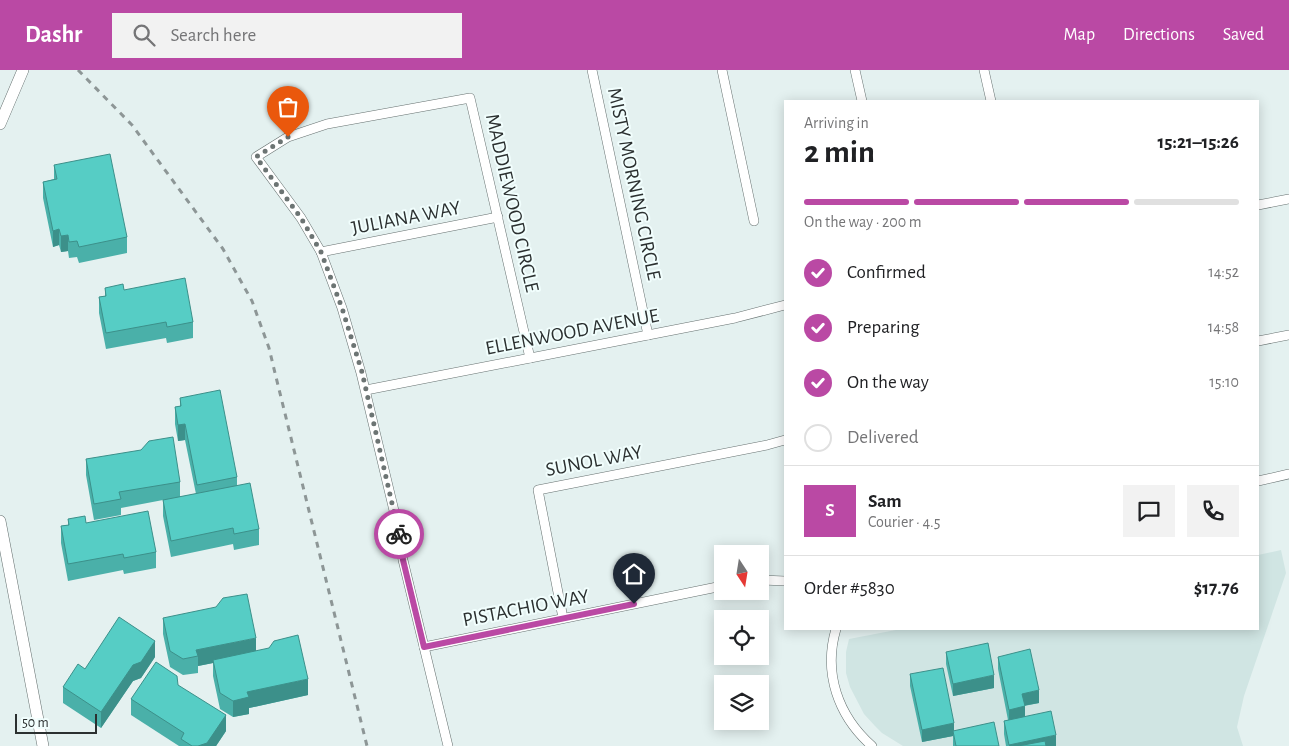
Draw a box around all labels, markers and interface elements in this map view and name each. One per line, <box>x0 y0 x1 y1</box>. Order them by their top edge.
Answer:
search box <box>112 13 462 58</box>
icon: search <box>130 21 158 49</box>
text: Dashr <box>25 23 82 47</box>
text: Search here <box>170 26 256 45</box>
text: Map <box>1064 26 1095 44</box>
text: Directions <box>1123 26 1195 44</box>
text: Saved <box>1223 26 1264 44</box>
pin <box>267 86 309 137</box>
street label: MISTY MORNING CIRCLE <box>604 86 664 282</box>
icon: bag <box>274 93 302 121</box>
street label: MADDIEWOOD CIRCLE <box>482 112 542 294</box>
text: Arriving in <box>804 115 869 131</box>
text: 15:21–15:26 <box>1158 133 1239 152</box>
text: 2 min <box>804 136 875 168</box>
street label: JULIANA WAY <box>350 198 463 238</box>
text: On the way · 200 m <box>804 214 922 230</box>
icon: check <box>804 259 832 287</box>
text: Confirmed <box>847 263 926 282</box>
text: 14:52 <box>1208 264 1239 280</box>
street label: ELLENWOOD AVENUE <box>484 305 661 359</box>
icon: check <box>804 314 832 342</box>
text: Preparing <box>847 318 920 337</box>
text: 14:58 <box>1208 319 1239 335</box>
icon: check <box>804 369 832 397</box>
text: On the way <box>847 373 929 392</box>
text: 15:10 <box>1209 374 1239 390</box>
text: Delivered <box>847 428 919 447</box>
street label: SUNOL WAY <box>544 442 645 480</box>
button: chat <box>1123 485 1175 537</box>
button: phone <box>1187 485 1239 537</box>
text: Sam <box>868 492 902 511</box>
text: S <box>825 501 835 520</box>
courier <box>374 509 424 559</box>
text: Courier · 4.5 <box>868 514 940 530</box>
icon: bike <box>385 520 413 548</box>
north arrow <box>714 545 769 600</box>
map controls <box>714 545 769 730</box>
pin <box>613 553 655 604</box>
icon: home <box>620 560 648 588</box>
text: Order #5830 <box>804 579 895 598</box>
text: $17.76 <box>1194 579 1239 598</box>
street label: PISTACHIO WAY <box>461 586 591 630</box>
button: locate <box>714 610 769 665</box>
button: layers <box>714 675 769 730</box>
scale bar <box>15 711 98 734</box>
text: 50 m <box>22 716 49 730</box>

